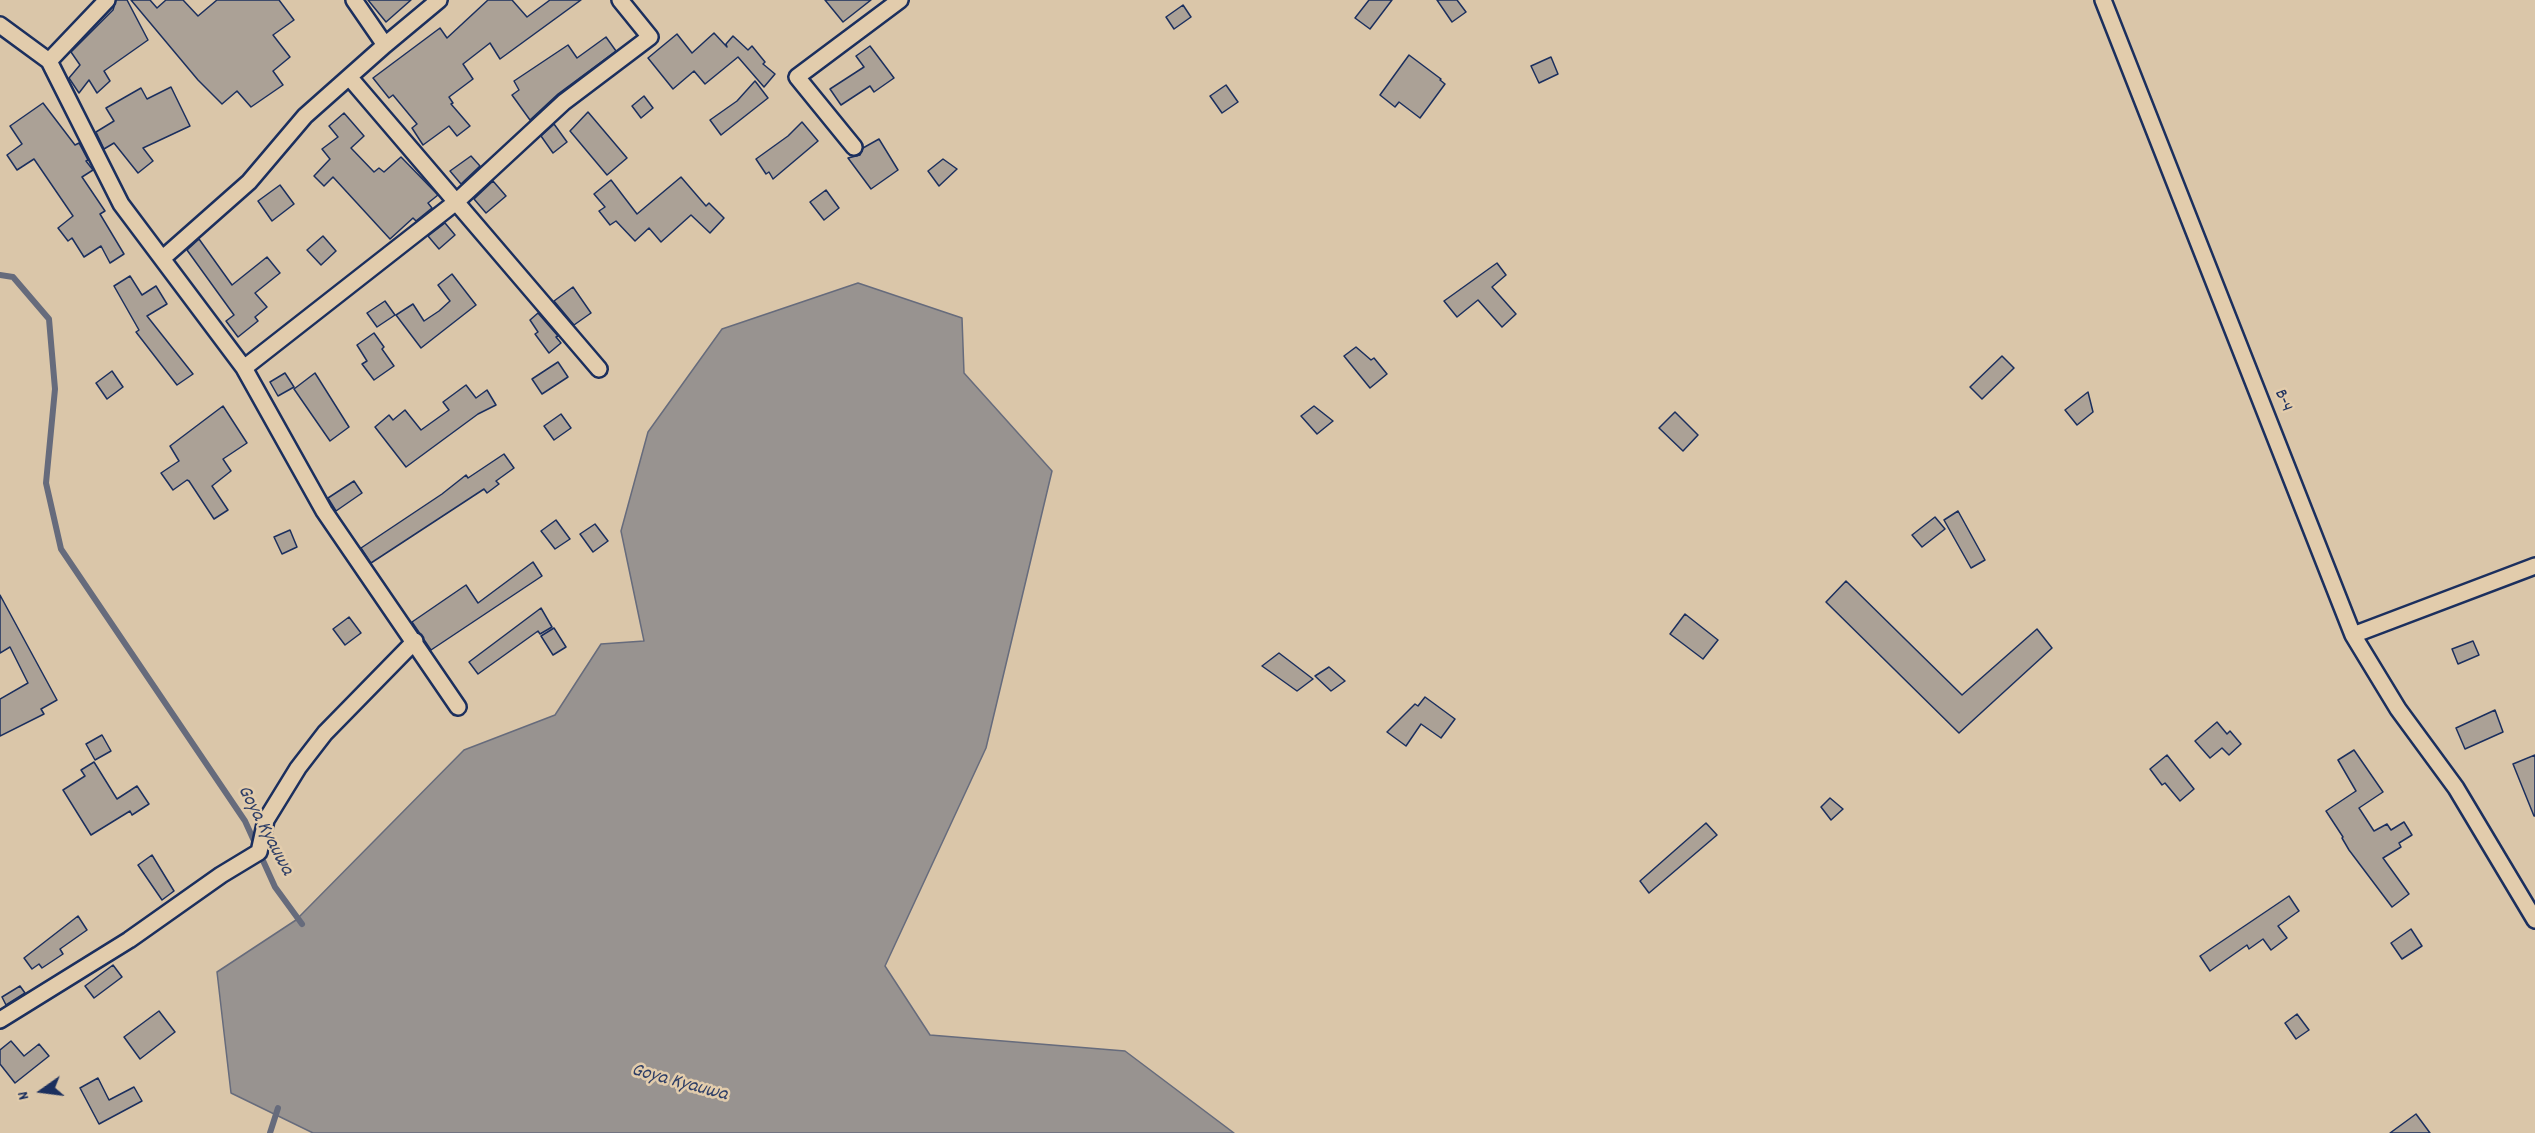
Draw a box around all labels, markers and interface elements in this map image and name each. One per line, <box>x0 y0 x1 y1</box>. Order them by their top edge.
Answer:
street label: B-4 <box>2268 387 2296 415</box>
water label: Goya Kyauwa <box>230 782 298 880</box>
water label: Goya Kyauwa <box>628 1060 730 1108</box>
north arrow <box>12 1061 72 1121</box>
text: N <box>12 1089 36 1102</box>

